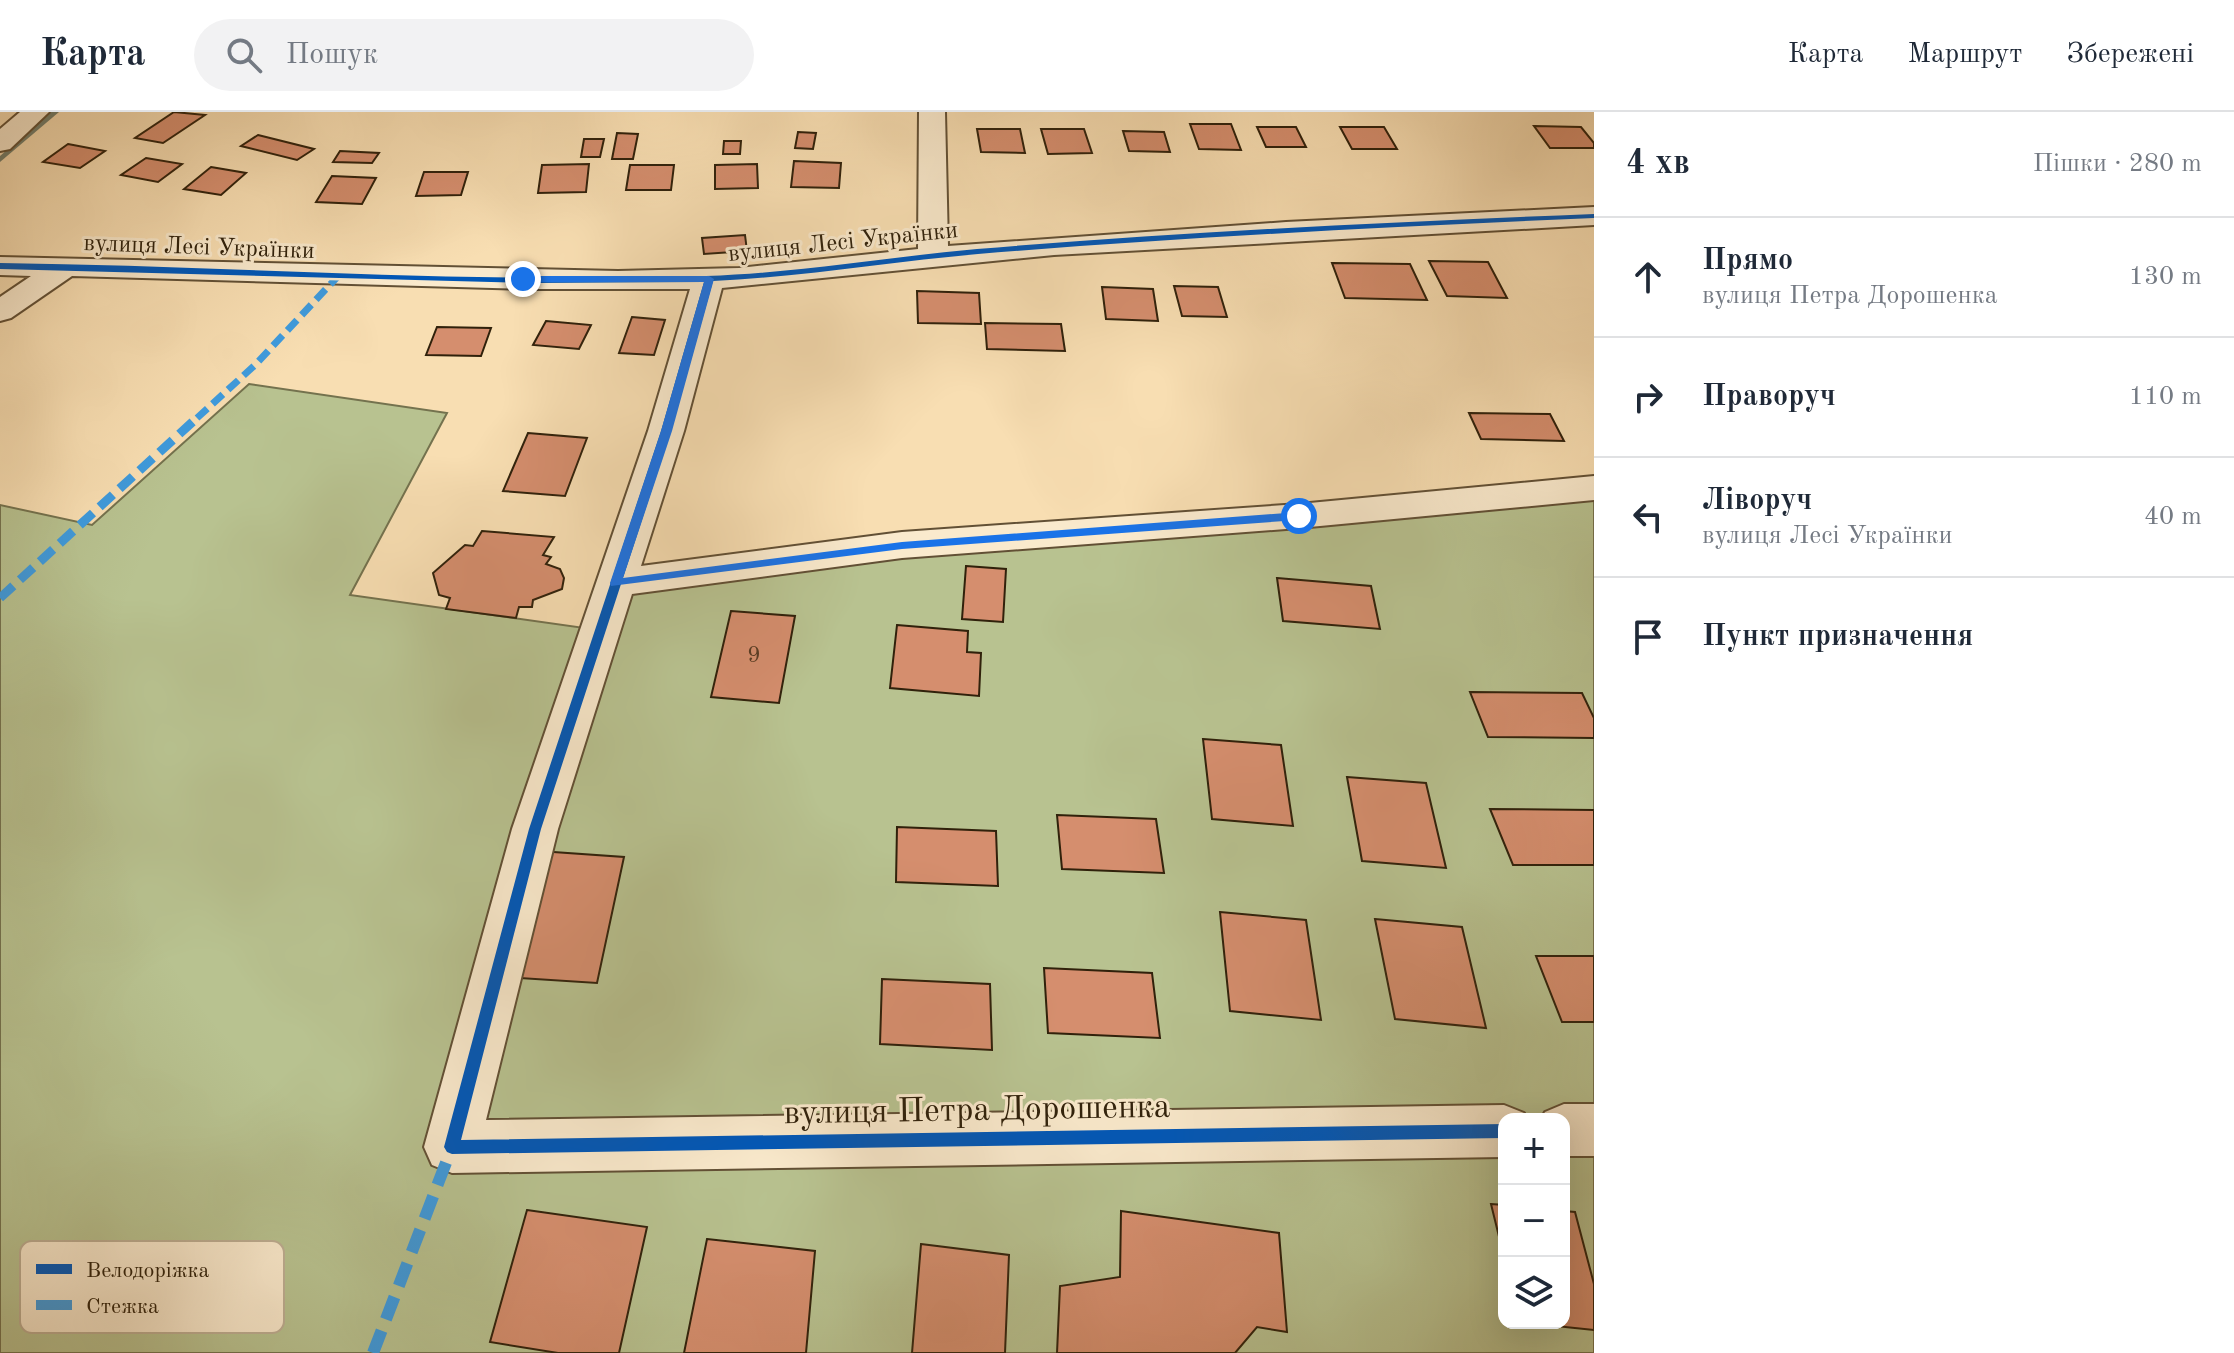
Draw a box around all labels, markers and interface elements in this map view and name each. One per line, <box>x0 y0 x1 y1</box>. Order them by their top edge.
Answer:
search box <box>194 19 754 91</box>
icon: search <box>222 33 266 77</box>
text: Карта <box>40 36 146 74</box>
text: Пошук <box>286 40 378 70</box>
text: Карта <box>1788 41 1863 69</box>
text: Маршрут <box>1907 41 2022 69</box>
text: Збережені <box>2066 41 2194 69</box>
text: 4 хв <box>1626 147 1690 181</box>
text: Пішки · 280 m <box>2033 151 2202 177</box>
street label: вулиця Лесі Українки <box>727 219 959 267</box>
street label: вулиця Лесі Українки <box>83 232 315 264</box>
text: Прямо <box>1702 246 1793 276</box>
icon: ahead <box>1626 255 1670 299</box>
route end <box>505 261 541 297</box>
text: 130 m <box>2129 264 2202 290</box>
text: вулиця Петра Дорошенка <box>1702 283 1998 309</box>
icon: right <box>1626 375 1670 419</box>
text: Праворуч <box>1702 382 1836 412</box>
text: 110 m <box>2129 384 2202 410</box>
text: Ліворуч <box>1702 486 1812 516</box>
icon: left <box>1626 495 1670 539</box>
route start <box>1281 498 1317 534</box>
text: 40 m <box>2144 504 2202 530</box>
text: вулиця Лесі Українки <box>1702 523 1953 549</box>
icon: arrive <box>1626 615 1670 659</box>
text: Пункт призначення <box>1702 622 1973 652</box>
house number: 9 <box>747 644 761 668</box>
street label: вулиця Петра Дорошенка <box>783 1091 1171 1131</box>
map controls <box>1498 1113 1570 1329</box>
button: + <box>1498 1113 1570 1185</box>
button: − <box>1498 1185 1570 1257</box>
legend <box>20 1241 284 1333</box>
button: layers <box>1498 1257 1570 1329</box>
text: Велодоріжка <box>86 1260 210 1282</box>
text: Стежка <box>86 1296 159 1318</box>

